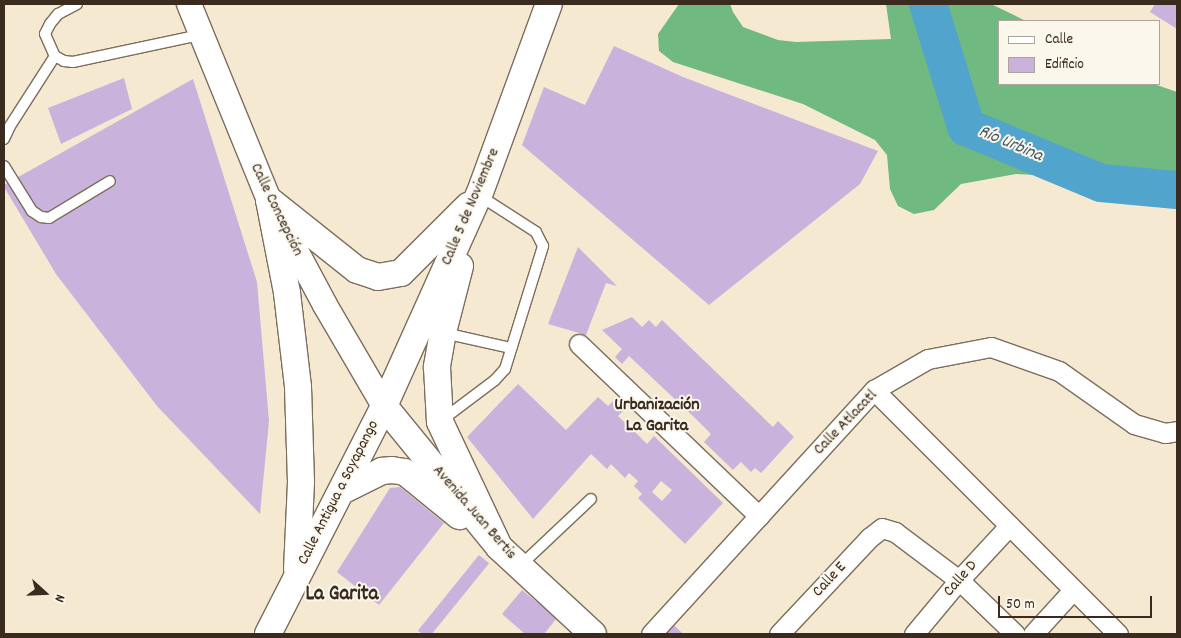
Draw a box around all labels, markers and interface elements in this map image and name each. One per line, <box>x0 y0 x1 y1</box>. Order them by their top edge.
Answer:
legend <box>998 20 1161 85</box>
text: Calle <box>1045 29 1073 51</box>
text: Edificio <box>1045 54 1084 76</box>
water label: Río Urbina <box>975 122 1045 168</box>
street label: Calle 5 de Noviembre <box>438 145 504 269</box>
street label: Calle Concepción <box>245 160 307 260</box>
street label: Calle Atlacatl <box>810 386 882 460</box>
district label: Urbanización La Garita <box>614 396 700 438</box>
street label: Calle Antigua a Soyapango <box>294 418 384 568</box>
street label: Avenida Juan Bertis <box>428 462 520 564</box>
street label: Calle D <box>940 557 982 601</box>
street label: Calle E <box>809 558 851 602</box>
north arrow <box>20 568 70 618</box>
district label: La Garita <box>306 582 378 608</box>
scale bar <box>1001 586 1155 618</box>
text: N <box>49 591 70 605</box>
text: 50 m <box>1006 594 1035 616</box>

